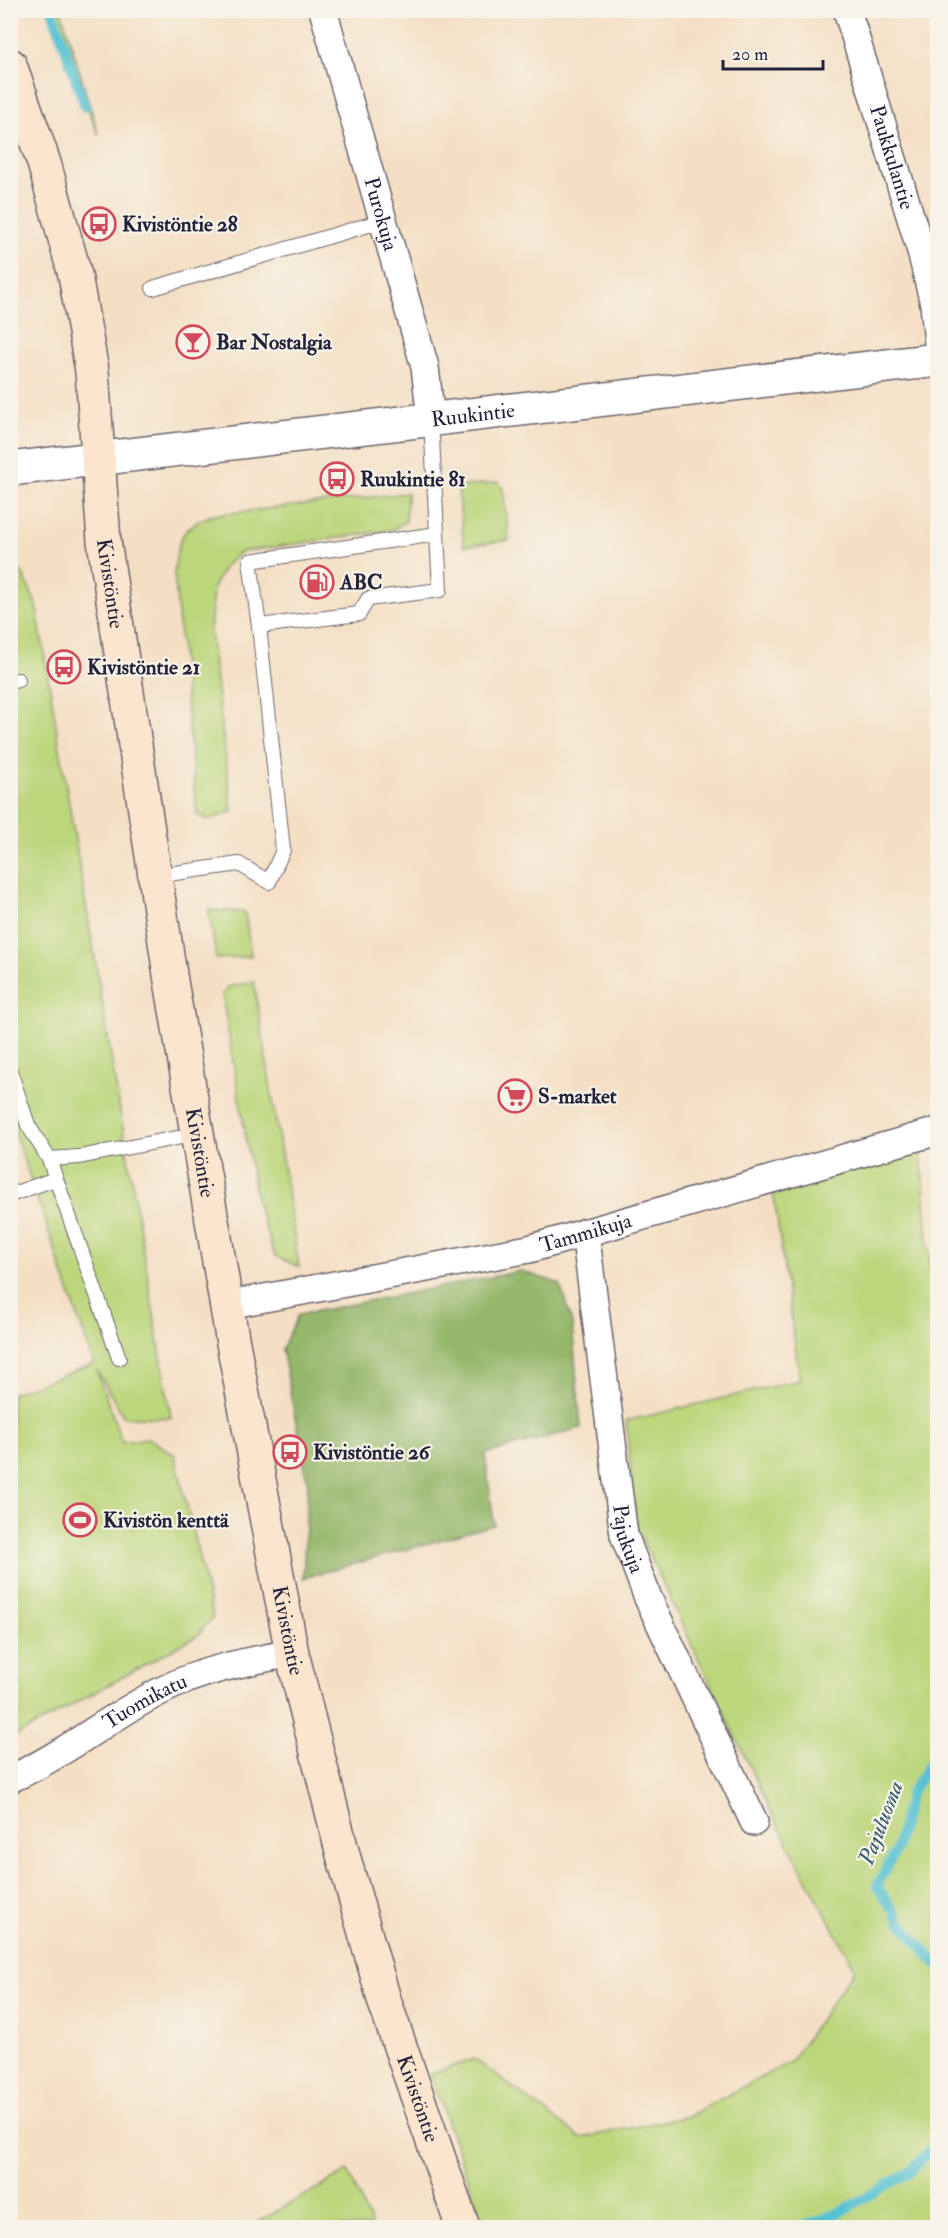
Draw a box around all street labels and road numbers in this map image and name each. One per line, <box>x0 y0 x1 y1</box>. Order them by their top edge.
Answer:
street label: Paukkulantie <box>863 102 921 213</box>
street label: Purokuja <box>358 174 405 254</box>
street label: Ruukintie <box>430 396 516 433</box>
street label: Kivistöntie <box>90 537 131 631</box>
street label: Kivistöntie <box>179 1106 221 1200</box>
street label: Tammikuja <box>536 1207 635 1259</box>
street label: Pajukuja <box>607 1503 651 1577</box>
street label: Kivistöntie <box>266 1584 311 1678</box>
street label: Tuomikatu <box>98 1667 191 1735</box>
street label: Kivistöntie <box>390 2051 446 2146</box>

